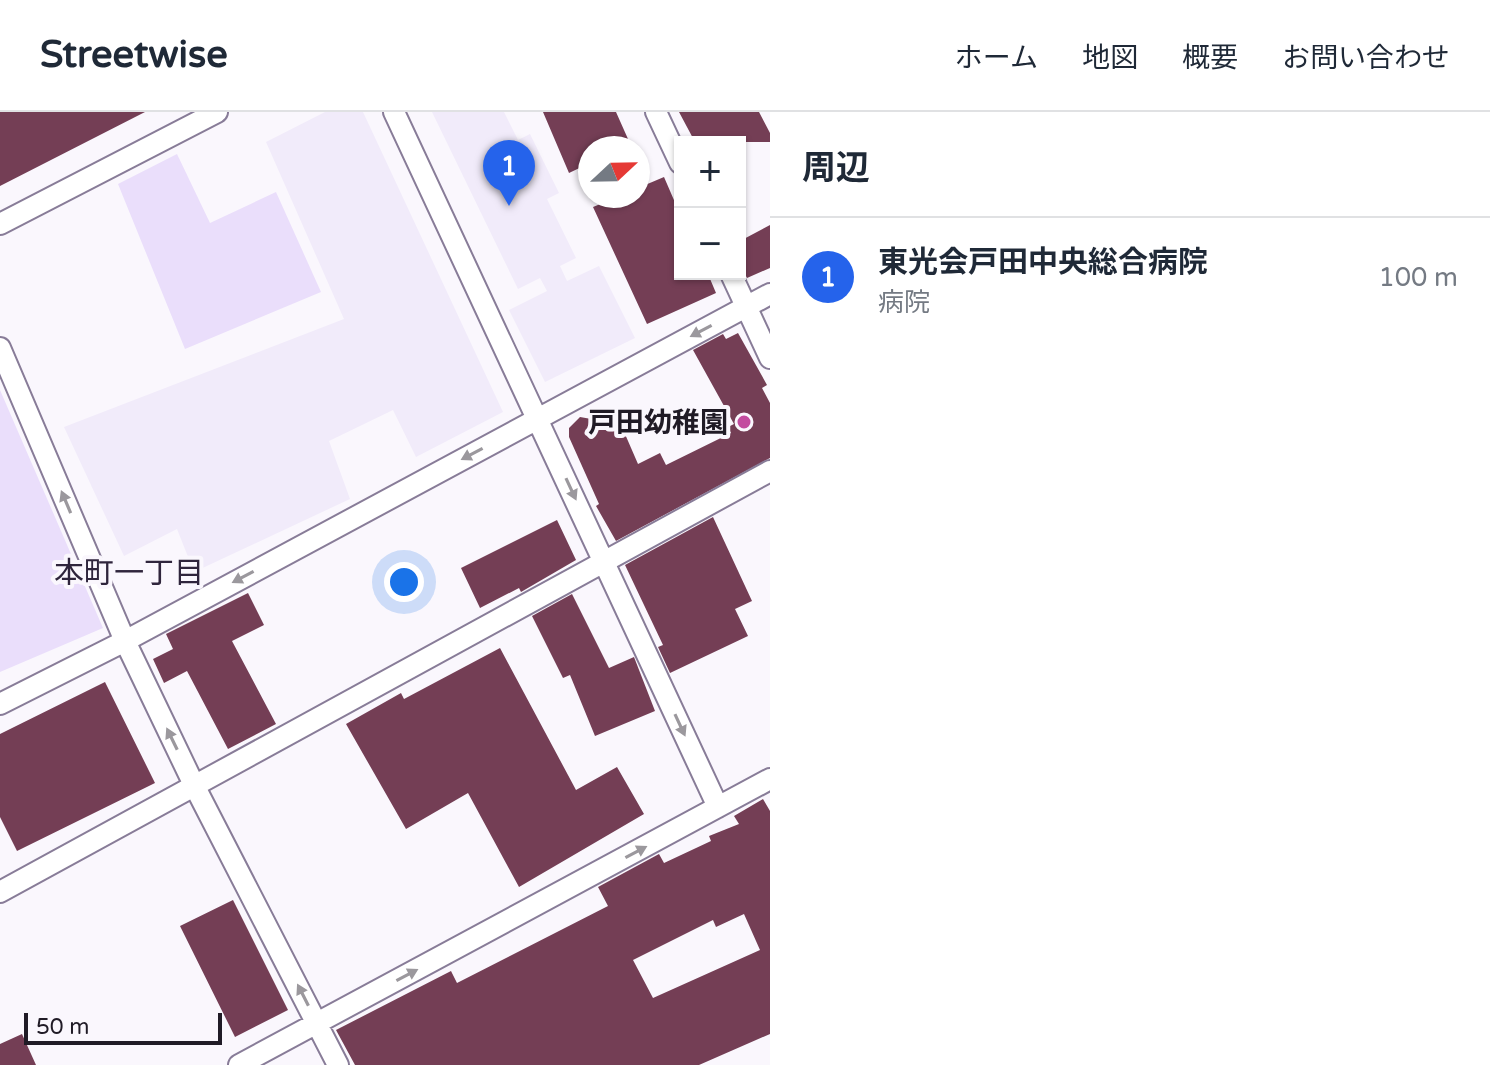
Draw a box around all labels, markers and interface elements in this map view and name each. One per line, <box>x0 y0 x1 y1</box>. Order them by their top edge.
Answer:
text: Streetwise <box>40 32 228 78</box>
text: ホーム <box>955 41 1038 75</box>
text: 地図 <box>1082 41 1138 75</box>
text: 概要 <box>1182 41 1238 75</box>
text: お問い合わせ <box>1282 41 1450 75</box>
north arrow <box>578 136 650 208</box>
map controls <box>674 136 746 280</box>
button: + <box>674 136 746 208</box>
pin: 1 <box>483 140 535 206</box>
text: 周辺 <box>802 148 870 189</box>
button: − <box>674 208 746 280</box>
text: 東光会戸田中央総合病院 <box>878 244 1208 281</box>
text: 1 <box>820 262 836 293</box>
text: 100 m <box>1378 262 1458 293</box>
text: 病院 <box>878 287 930 318</box>
one-way arrow <box>690 325 713 338</box>
place label: 戸田幼稚園 <box>588 406 728 440</box>
marker: 戸田幼稚園 <box>735 413 753 431</box>
one-way arrow <box>461 447 483 461</box>
one-way arrow <box>564 478 578 501</box>
one-way arrow <box>59 490 72 514</box>
district label: 本町一丁目 <box>54 555 204 592</box>
your location <box>384 562 424 602</box>
one-way arrow <box>232 571 255 584</box>
one-way arrow <box>674 714 687 737</box>
one-way arrow <box>165 727 179 751</box>
one-way arrow <box>624 845 647 858</box>
one-way arrow <box>395 968 418 982</box>
one-way arrow <box>297 984 310 1007</box>
scale bar <box>24 1009 222 1045</box>
text: 50 m <box>36 1014 90 1040</box>

